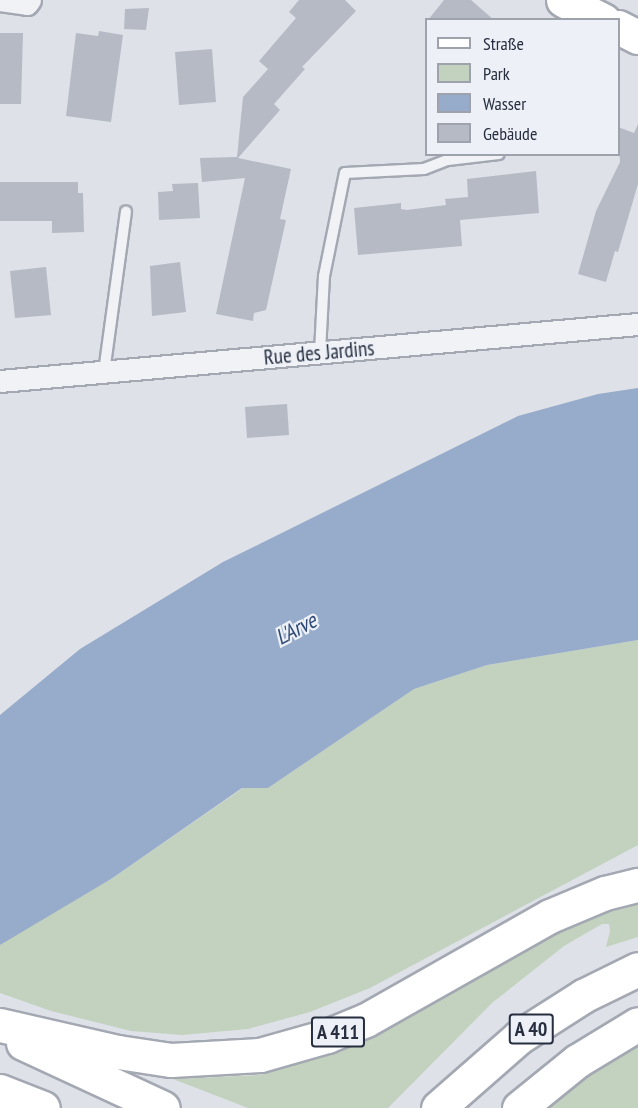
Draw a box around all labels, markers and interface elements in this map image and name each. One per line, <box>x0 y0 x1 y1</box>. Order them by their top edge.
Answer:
legend <box>425 18 620 156</box>
text: Straße <box>483 32 524 55</box>
text: Park <box>483 62 510 85</box>
text: Wasser <box>483 92 526 115</box>
text: Gebäude <box>483 122 537 145</box>
street label: Rue des Jardins <box>263 336 375 370</box>
water label: L'Arve <box>271 607 321 651</box>
road number: A 40 <box>507 1012 555 1046</box>
road number: A 411 <box>310 1015 366 1049</box>

